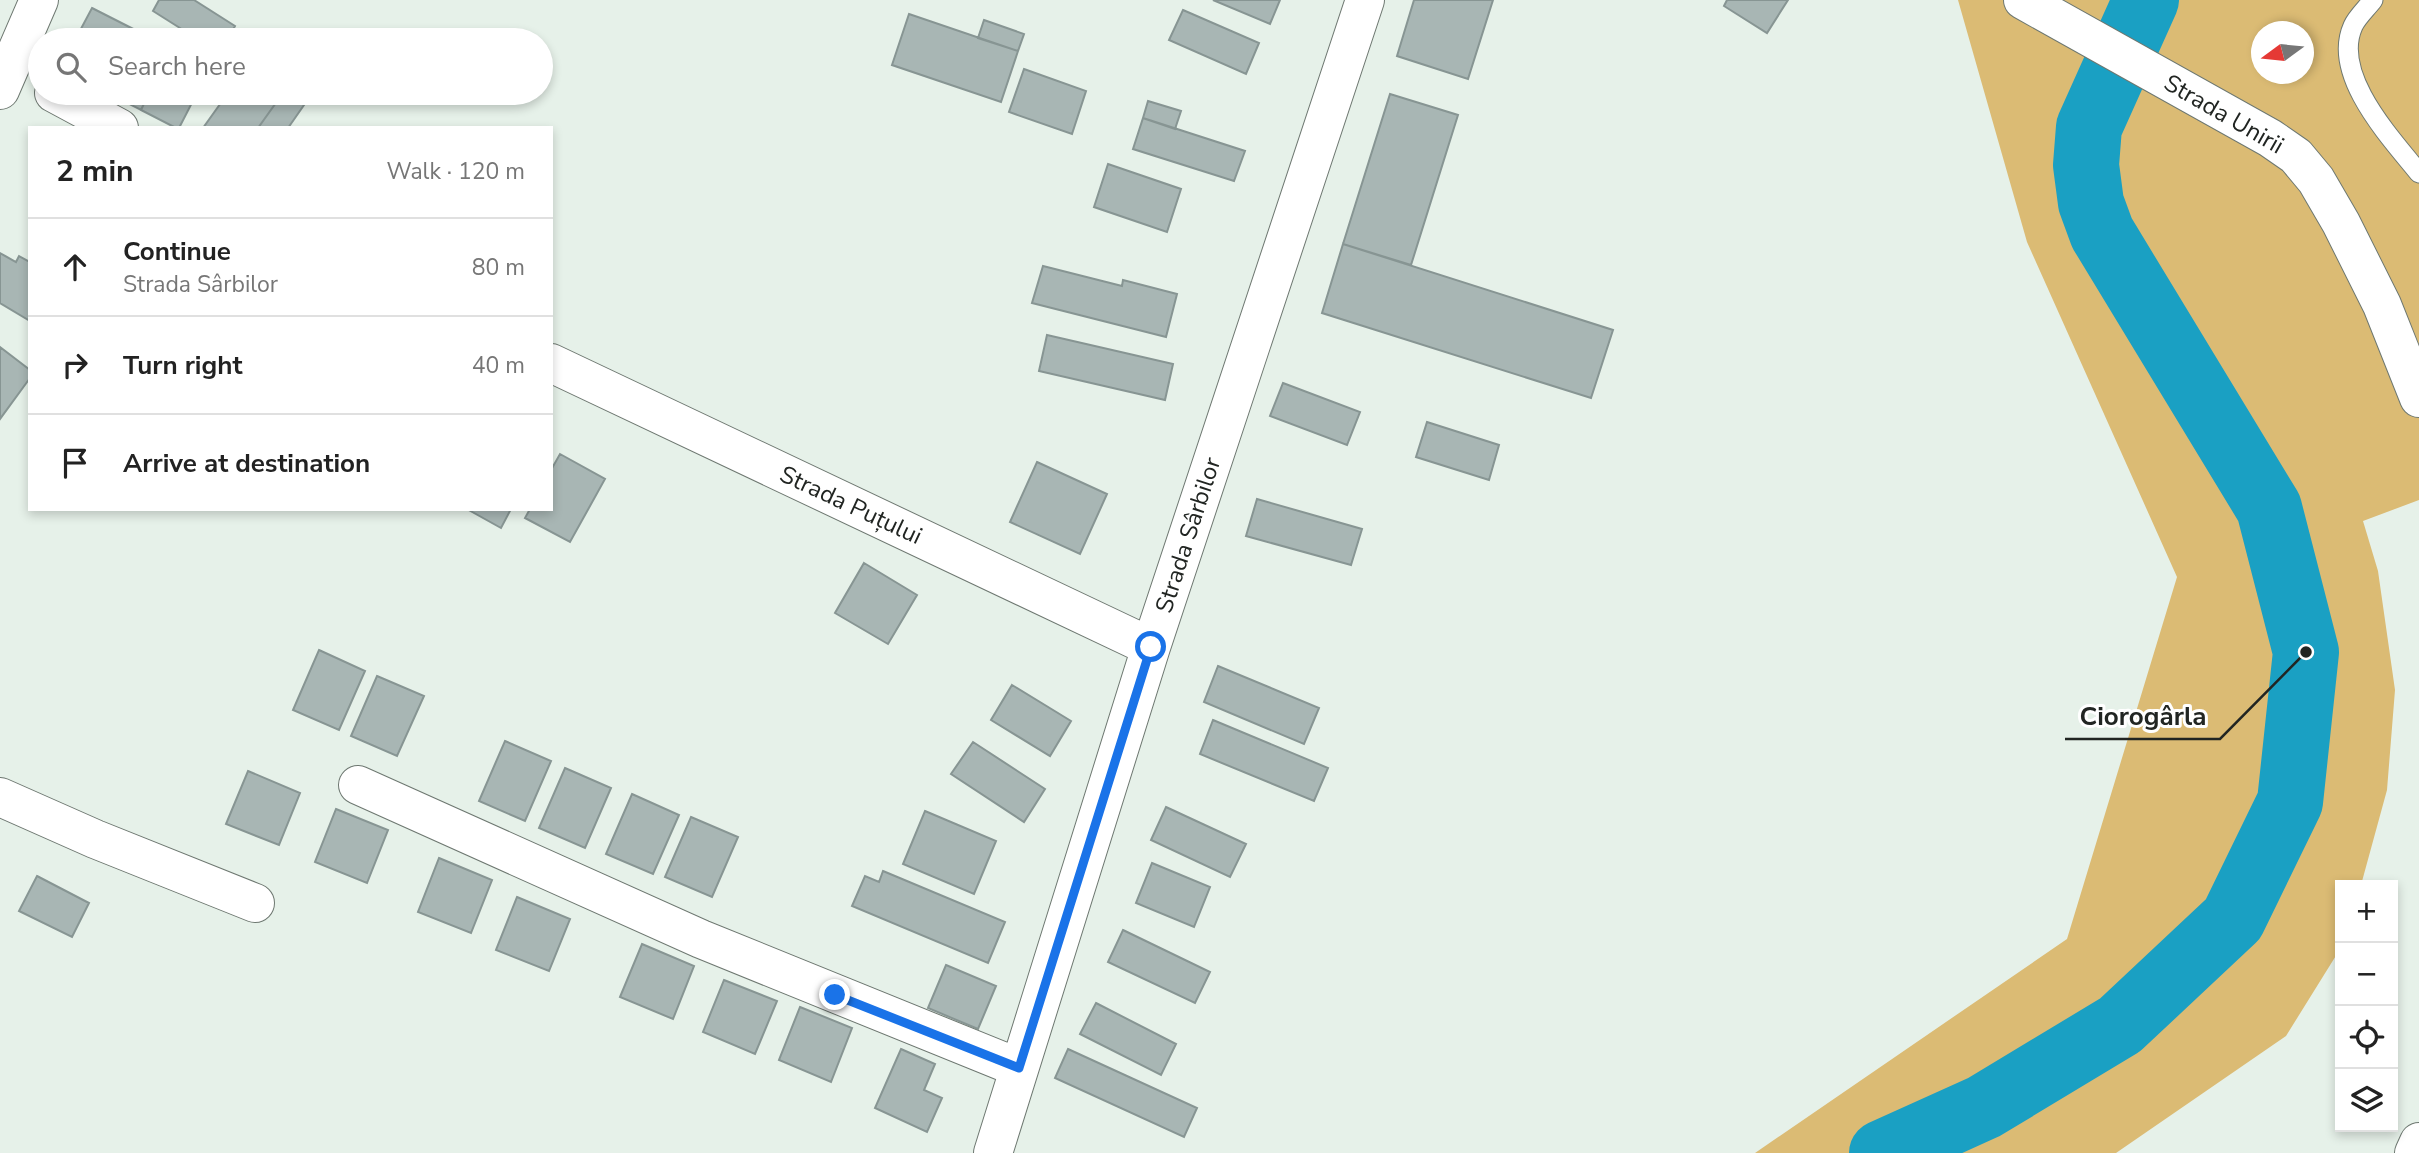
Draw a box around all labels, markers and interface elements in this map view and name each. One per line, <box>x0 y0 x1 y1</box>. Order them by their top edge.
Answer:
north arrow <box>2251 21 2314 84</box>
search box <box>28 28 553 105</box>
icon: search <box>52 48 90 86</box>
text: Search here <box>108 49 246 84</box>
street label: Strada Unirii <box>2158 67 2290 161</box>
text: 2 min <box>56 151 134 192</box>
text: Walk · 120 m <box>386 156 525 187</box>
text: Continue <box>123 234 231 269</box>
icon: ahead <box>56 248 94 286</box>
text: 80 m <box>472 252 525 283</box>
text: Strada Sârbilor <box>123 269 278 300</box>
icon: right <box>56 346 94 384</box>
text: Turn right <box>123 348 242 383</box>
text: 40 m <box>472 350 525 381</box>
icon: arrive <box>56 444 94 482</box>
text: Arrive at destination <box>123 446 370 481</box>
street label: Strada Sârbilor <box>1148 453 1228 617</box>
street label: Strada Puțului <box>775 458 927 552</box>
route start <box>1135 631 1166 662</box>
callout: Ciorogârla <box>2065 692 2220 739</box>
text: Ciorogârla <box>2080 699 2206 734</box>
map controls <box>2335 880 2398 1132</box>
button: + <box>2335 880 2398 943</box>
button: − <box>2335 943 2398 1006</box>
route end <box>819 979 850 1010</box>
button: locate <box>2335 1006 2398 1069</box>
button: layers <box>2335 1069 2398 1132</box>

